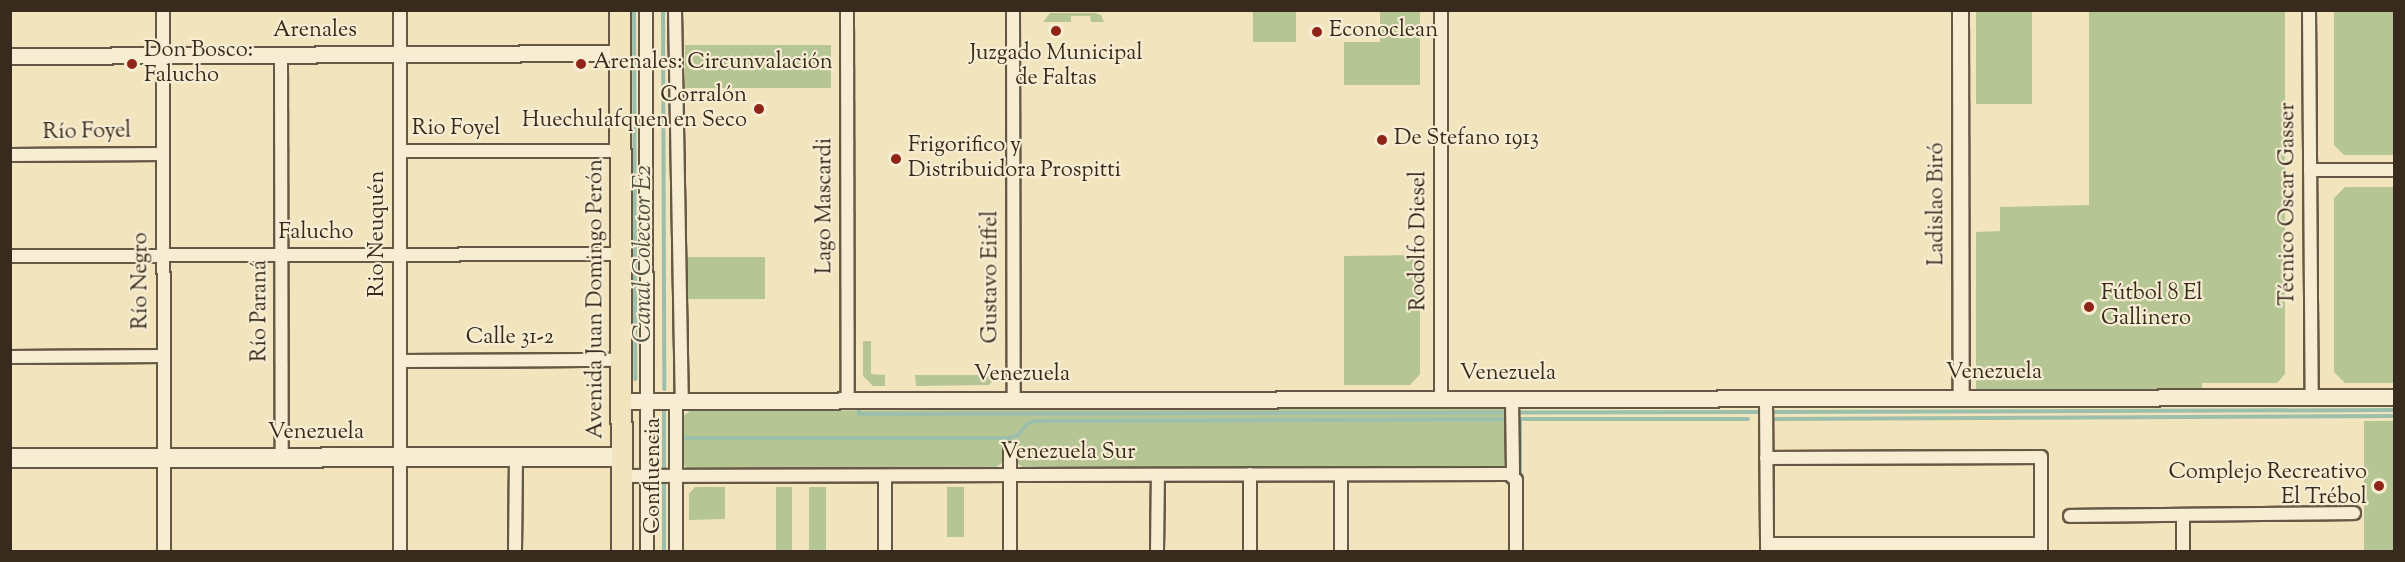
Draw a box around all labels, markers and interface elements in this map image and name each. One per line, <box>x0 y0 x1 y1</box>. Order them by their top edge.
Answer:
street label: Arenales <box>273 19 357 45</box>
place label: Econoclean <box>1329 19 1438 45</box>
marker: Juzgado Municipal de Faltas <box>1049 24 1063 38</box>
marker: Econoclean <box>1310 25 1324 39</box>
place label: Don Bosco: Falucho <box>144 38 253 90</box>
place label: Juzgado Municipal de Faltas <box>969 41 1143 92</box>
place label: Arenales: Circunvalación <box>593 51 833 77</box>
marker: Don Bosco: Falucho <box>125 57 139 71</box>
marker: Arenales: Circunvalación <box>574 57 588 71</box>
place label: Corralón Huechulafquen en Seco <box>522 83 747 134</box>
marker: Corralón Huechulafquen en Seco <box>752 102 766 116</box>
street label: Técnico Oscar Gasser <box>2276 102 2302 306</box>
street label: Rio Foyel <box>412 117 500 143</box>
street label: Río Foyel <box>42 119 132 147</box>
place label: De Stefano 1913 <box>1394 127 1539 153</box>
place label: Frigorifico y Distribuidora Prospitti <box>908 133 1121 184</box>
marker: De Stefano 1913 <box>1375 133 1389 147</box>
street label: Lago Mascardi <box>813 138 839 274</box>
street label: Ladislao Biró <box>1925 142 1951 266</box>
marker: Frigorifico y Distribuidora Prospitti <box>889 152 903 166</box>
street label: Avenida Juan Domingo Perón <box>584 159 610 439</box>
water label: Canal Colector E2 <box>631 165 659 343</box>
street label: Rio Neuquén <box>366 171 392 297</box>
street label: Rodolfo Diesel <box>1407 171 1433 311</box>
street label: Gustavo Eiffel <box>979 211 1005 343</box>
street label: Falucho <box>278 221 354 247</box>
street label: Río Negro <box>129 232 155 330</box>
street label: Río Paraná <box>248 260 274 362</box>
place label: Fútbol 8 El Gallinero <box>2101 281 2203 332</box>
marker: Fútbol 8 El Gallinero <box>2082 300 2096 314</box>
street label: Calle 31-2 <box>466 326 554 352</box>
street label: Venezuela <box>1946 361 2042 387</box>
street label: Venezuela <box>1460 362 1556 388</box>
street label: Venezuela <box>974 363 1070 389</box>
street label: Confluencia <box>642 418 668 534</box>
street label: Venezuela <box>268 421 364 447</box>
street label: Venezuela Sur <box>1000 441 1136 467</box>
place label: Complejo Recreativo El Trébol <box>2169 460 2367 512</box>
marker: Complejo Recreativo El Trébol <box>2372 479 2386 493</box>

